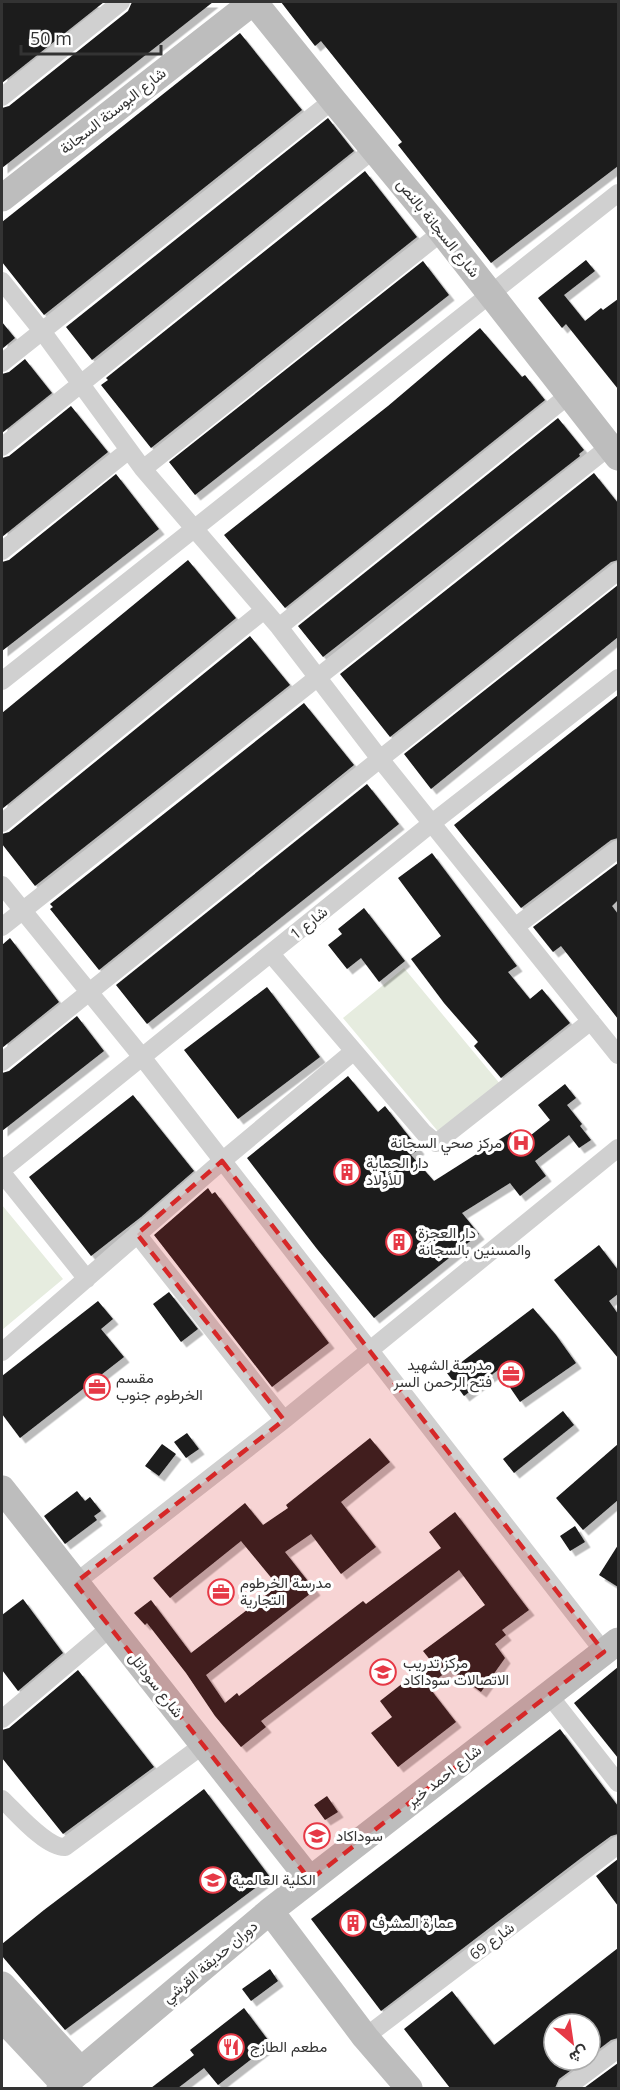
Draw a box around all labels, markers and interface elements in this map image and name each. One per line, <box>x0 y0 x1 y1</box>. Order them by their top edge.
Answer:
scale bar <box>21 18 160 56</box>
text: 50 m <box>30 26 72 50</box>
street label: شارع البوستة السجانة <box>55 62 171 160</box>
street label: شارع السجانة بالنص <box>391 174 485 282</box>
street label: شارع 1 <box>286 901 333 945</box>
hospital icon: مركز صحي السجانة <box>506 1128 536 1158</box>
place label: مركز صحي السجانة <box>390 1132 502 1156</box>
place label: دار الحماية للأولاد <box>366 1152 429 1189</box>
building icon: دار الحماية للأولاد <box>332 1157 362 1187</box>
place label: دار العجزة والمسنين بالسجانة <box>418 1222 531 1260</box>
building icon: دار العجزة والمسنين بالسجانة <box>384 1227 414 1257</box>
place label: مدرسة الشهيد فتح الرحمن السر <box>393 1354 492 1393</box>
office icon: مدرسة الشهيد فتح الرحمن السر <box>496 1359 526 1389</box>
place label: مقسم الخرطوم جنوب <box>116 1367 203 1405</box>
office icon: مقسم الخرطوم جنوب <box>82 1372 112 1402</box>
place label: مدرسة الخرطوم التجارية <box>240 1572 331 1609</box>
office icon: مدرسة الخرطوم التجارية <box>206 1577 236 1607</box>
street label: شارع سوداتل <box>123 1647 189 1723</box>
place label: مركز تدريب الاتصالات سوداكاد <box>403 1652 509 1689</box>
school or university icon: مركز تدريب الاتصالات سوداكاد <box>368 1657 398 1687</box>
street label: شارع احمد خير <box>401 1740 486 1813</box>
school or university icon: سوداكاد <box>302 1821 332 1851</box>
place label: سوداكاد <box>336 1825 383 1845</box>
school or university icon: الكلية العالمية <box>198 1865 228 1895</box>
place label: الكلية العالمية <box>232 1869 316 1889</box>
building icon: عمارة المشرف <box>338 1908 368 1938</box>
place label: عمارة المشرف <box>372 1912 454 1932</box>
street label: دوران حديقة القرشي <box>157 1915 264 2010</box>
street label: شارع 69 <box>465 1917 519 1965</box>
north arrow <box>542 2012 602 2072</box>
restaurant icon: مطعم الطازج <box>216 2032 246 2062</box>
place label: مطعم الطازج <box>250 2036 327 2058</box>
text: ش <box>566 2041 593 2069</box>

